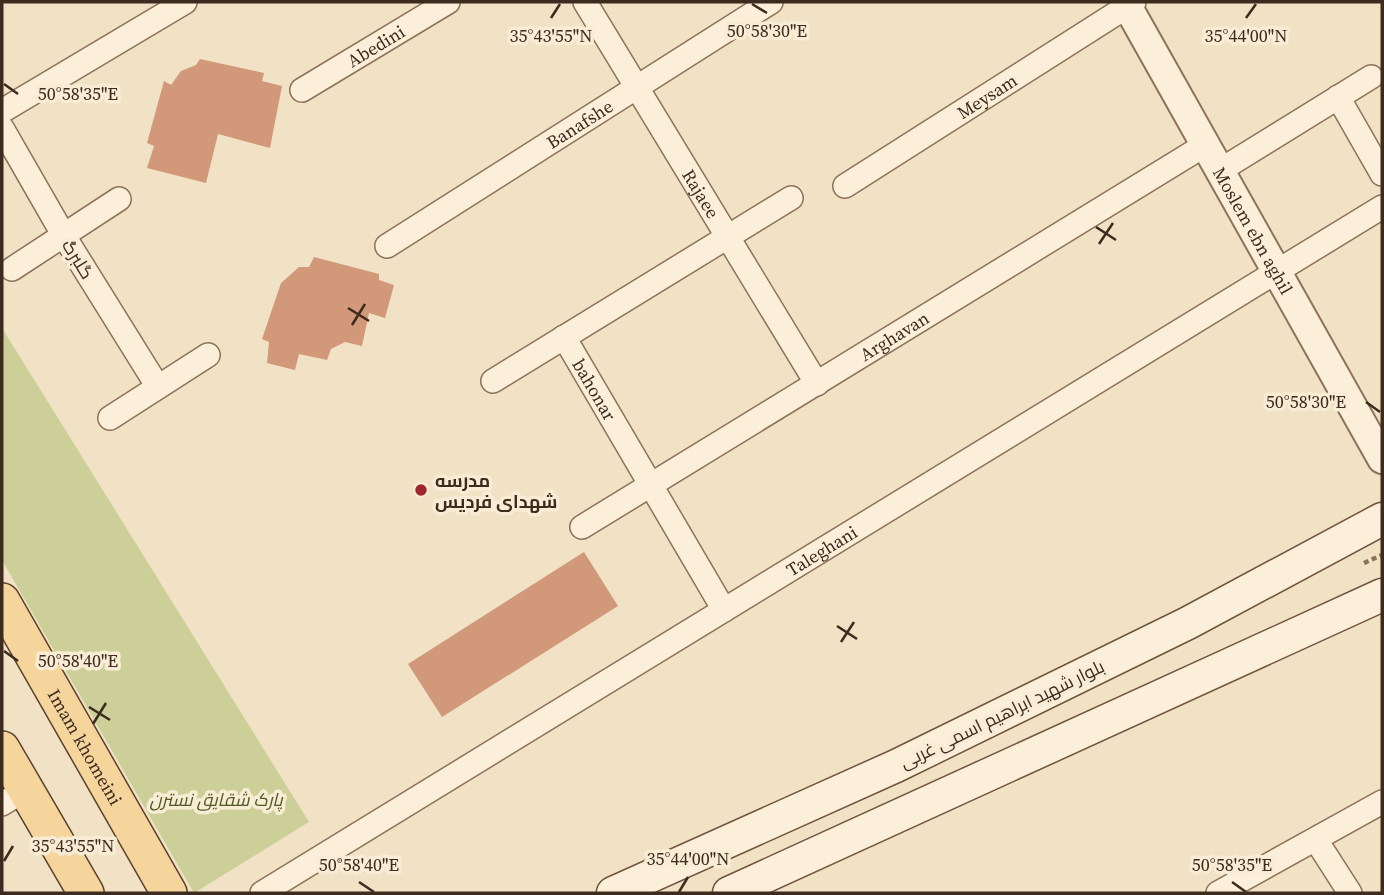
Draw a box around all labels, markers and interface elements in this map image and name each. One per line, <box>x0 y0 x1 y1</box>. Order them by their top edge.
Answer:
text: 50°58'30"E <box>727 18 807 43</box>
street label: Abedini <box>342 19 409 73</box>
text: 35°43'55"N <box>510 23 592 48</box>
text: 35°44'00"N <box>1205 23 1287 48</box>
street label: Meysam <box>952 67 1022 124</box>
text: 50°58'35"E <box>38 81 118 106</box>
street label: Banafshe <box>541 93 618 154</box>
street label: Moslem ebn aghil <box>1208 162 1299 299</box>
street label: Rajaee <box>677 164 726 223</box>
street label: گلبرگ <box>56 234 100 284</box>
street label: Arghavan <box>855 305 933 366</box>
street label: bahonar <box>567 354 623 426</box>
text: 50°58'30"E <box>1266 389 1346 414</box>
place label: مدرسه شهدای فردیس <box>435 468 557 514</box>
marker: مدرسه شهدای فردیس <box>413 482 429 498</box>
street label: Taleghani <box>781 519 862 582</box>
text: 50°58'40"E <box>38 648 118 673</box>
street label: بلوار شهید ابراهیم اسمی غربی <box>896 654 1108 774</box>
street label: Imam khomeini <box>42 684 129 809</box>
park label: پارک شقایق نسترن <box>150 787 284 812</box>
text: 35°43'55"N <box>32 833 114 858</box>
text: 35°44'00"N <box>647 846 729 871</box>
text: 50°58'40"E <box>319 852 399 877</box>
text: 50°58'35"E <box>1192 852 1272 877</box>

